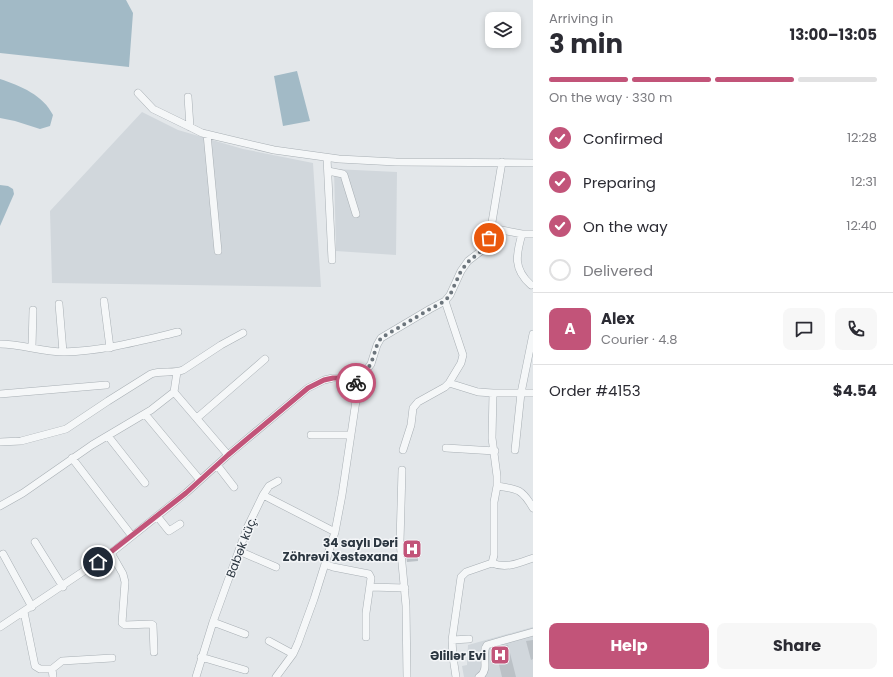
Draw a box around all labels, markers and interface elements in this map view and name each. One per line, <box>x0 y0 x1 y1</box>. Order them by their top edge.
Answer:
text: Arriving in <box>549 9 613 28</box>
map controls <box>485 12 521 48</box>
button: layers <box>485 12 521 48</box>
text: 13:00–13:05 <box>790 24 877 45</box>
text: 3 min <box>549 26 623 62</box>
text: On the way · 330 m <box>549 88 672 107</box>
icon: check <box>549 127 571 149</box>
text: Confirmed <box>583 128 663 149</box>
text: 12:28 <box>847 128 877 147</box>
icon: check <box>549 171 571 193</box>
text: Preparing <box>583 172 656 193</box>
text: 12:31 <box>851 172 877 191</box>
icon: check <box>549 215 571 237</box>
text: On the way <box>583 216 668 237</box>
text: 12:40 <box>846 216 877 235</box>
pin <box>472 221 506 255</box>
icon: bag <box>478 227 500 249</box>
text: Delivered <box>583 260 653 281</box>
text: Alex <box>601 308 635 329</box>
button: chat <box>783 308 825 350</box>
button: phone <box>835 308 877 350</box>
text: A <box>564 318 576 339</box>
text: Courier · 4.8 <box>601 330 677 349</box>
courier <box>336 363 376 403</box>
icon: bike <box>345 372 367 394</box>
text: Order #4153 <box>549 380 641 401</box>
text: $4.54 <box>833 380 877 401</box>
street label: Babək küç. <box>222 514 260 580</box>
place label: 34 saylı Dəri Zöhrəvi Xəstəxana <box>283 534 398 565</box>
hospital icon: 34 saylı Dəri Zöhrəvi Xəstəxana <box>401 538 423 560</box>
pin <box>81 545 115 579</box>
icon: home <box>87 551 109 573</box>
button: Help <box>549 623 709 669</box>
button: Share <box>717 623 877 669</box>
hospital icon: Əlillər Evi <box>489 644 511 666</box>
place label: Əlillər Evi <box>430 647 486 664</box>

